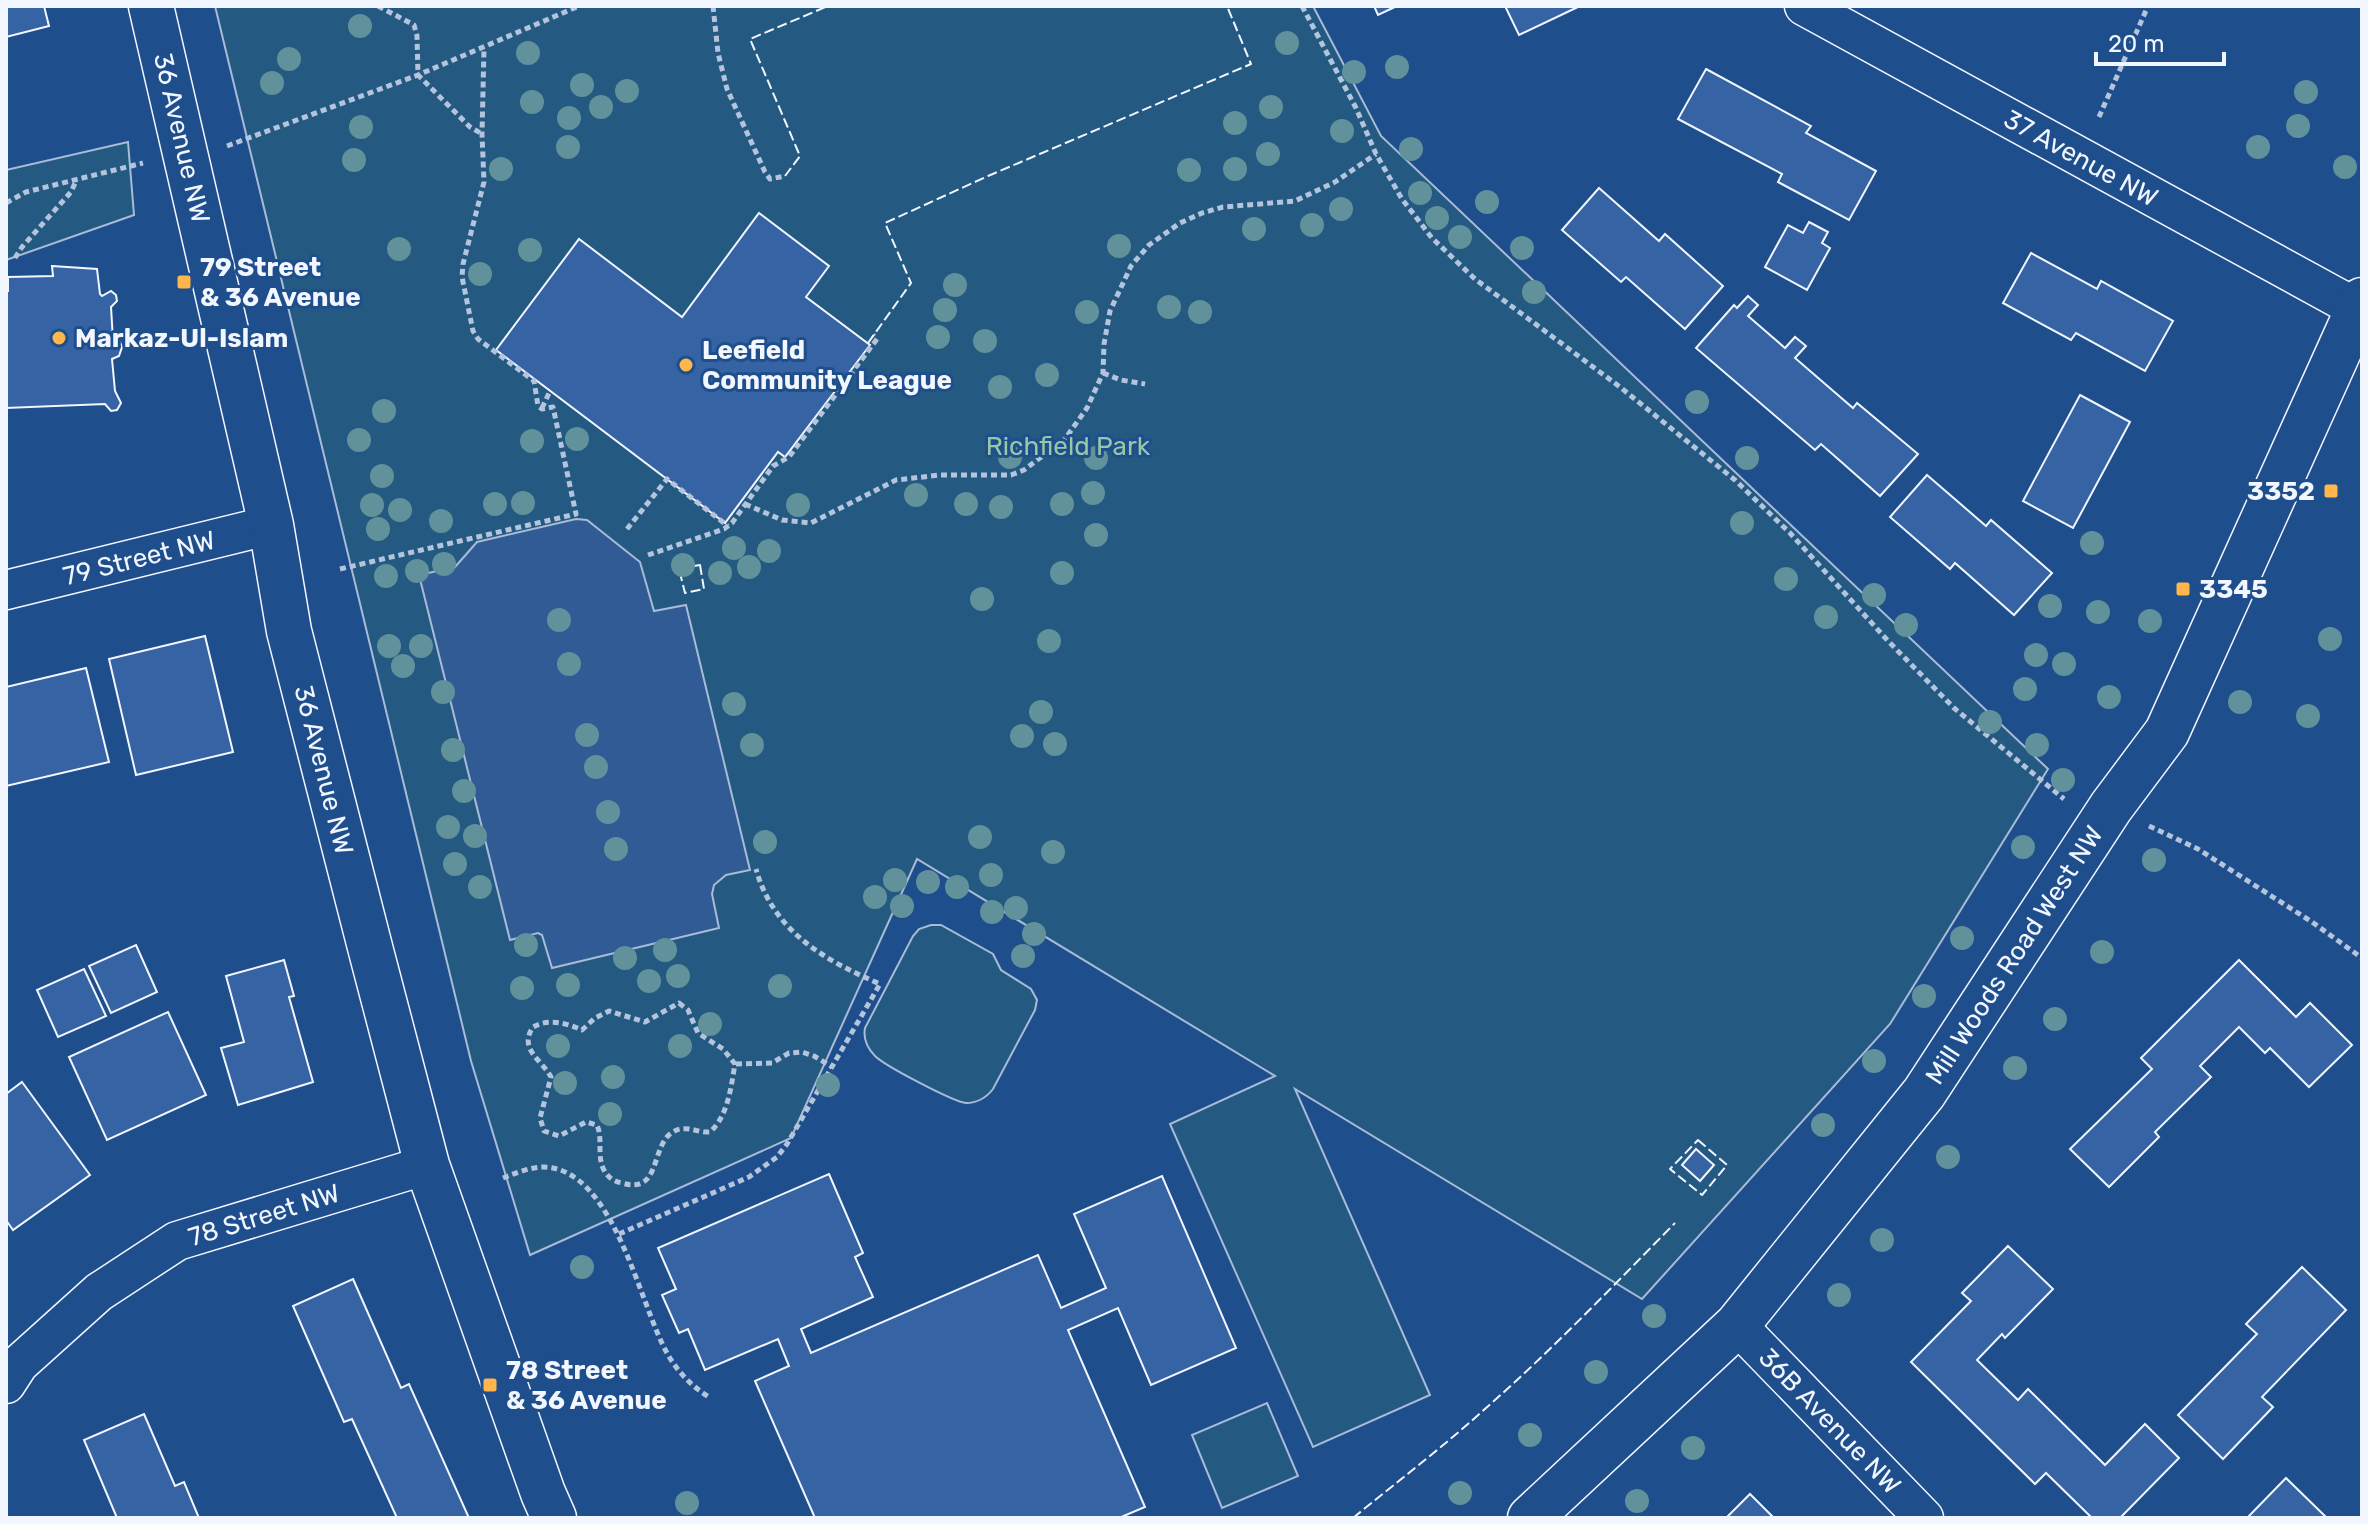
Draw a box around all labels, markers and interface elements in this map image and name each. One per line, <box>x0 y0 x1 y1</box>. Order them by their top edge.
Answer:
scale bar <box>2096 16 2224 66</box>
text: 20 m <box>2108 30 2165 58</box>
street label: 36 Avenue NW <box>147 50 216 226</box>
street label: 37 Avenue NW <box>1998 103 2163 213</box>
place label: 79 Street & 36 Avenue <box>200 252 361 313</box>
marker: 79 Street & 36 Avenue <box>175 273 193 291</box>
place label: Markaz-Ul-Islam <box>75 323 288 354</box>
marker: Markaz-Ul-Islam <box>50 329 68 347</box>
place label: Leefield Community League <box>702 335 952 396</box>
marker: Leefield Community League <box>677 356 695 374</box>
park label: Richfield Park <box>986 431 1151 462</box>
place label: 3352 <box>2247 476 2315 507</box>
marker: 3352 <box>2322 482 2340 500</box>
street label: 79 Street NW <box>60 525 218 592</box>
place label: 3345 <box>2199 574 2268 605</box>
marker: 3345 <box>2174 580 2192 598</box>
street label: 36 Avenue NW <box>288 682 360 858</box>
street label: Mill Woods Road West NW <box>1919 820 2110 1090</box>
street label: 78 Street NW <box>185 1178 344 1253</box>
street label: 36B Avenue NW <box>1752 1342 1907 1501</box>
place label: 78 Street & 36 Avenue <box>506 1355 667 1416</box>
marker: 78 Street & 36 Avenue <box>481 1376 499 1394</box>

